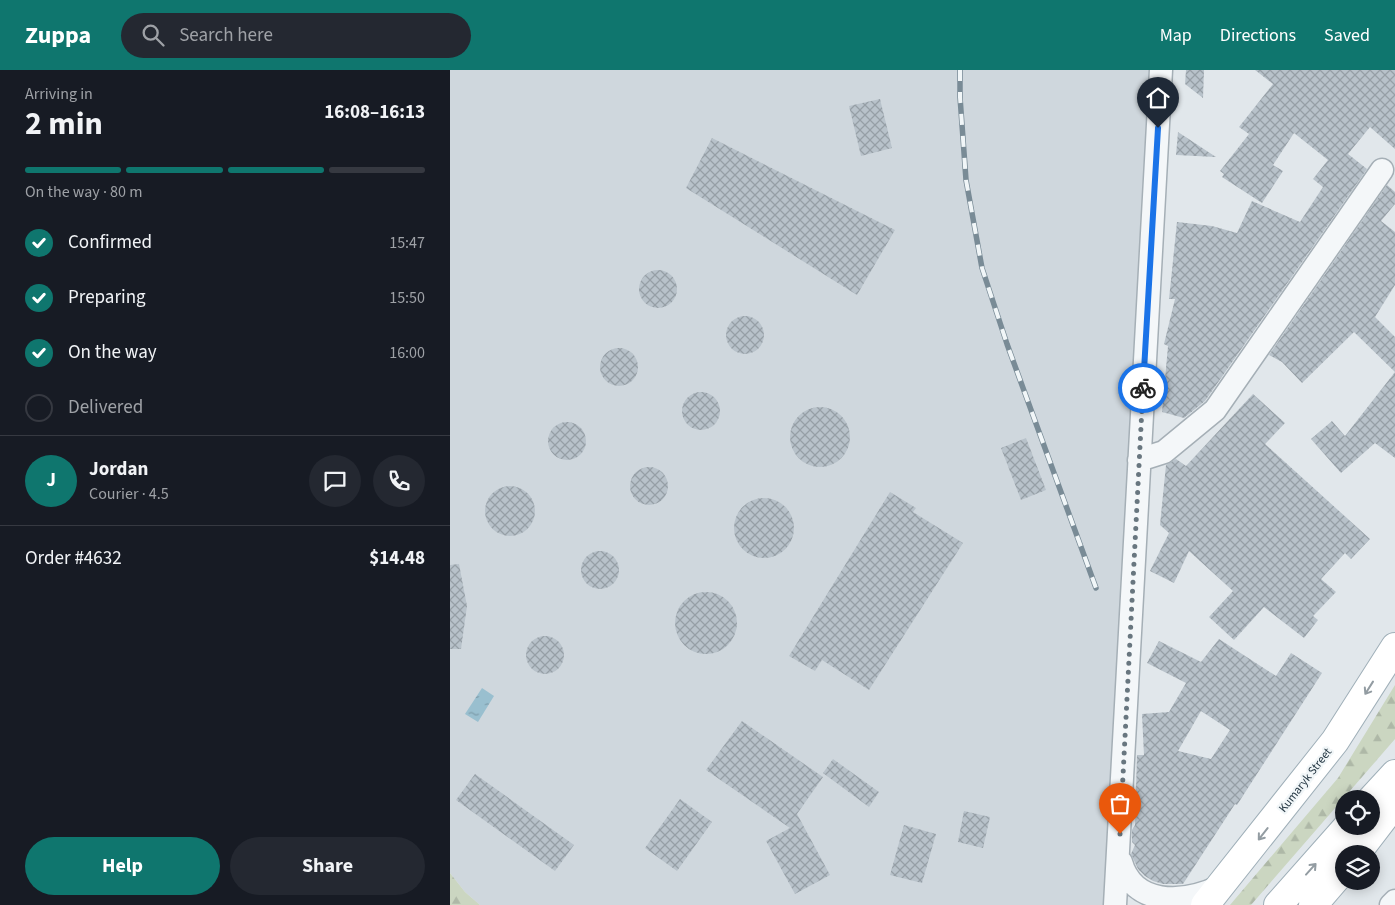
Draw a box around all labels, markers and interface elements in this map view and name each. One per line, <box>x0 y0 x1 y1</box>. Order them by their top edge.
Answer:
search box <box>121 13 471 58</box>
text: Zuppa <box>25 18 91 53</box>
icon: search <box>139 21 167 49</box>
text: Search here <box>179 22 273 49</box>
text: Map <box>1160 23 1192 48</box>
text: Directions <box>1220 23 1296 48</box>
text: Saved <box>1324 23 1370 48</box>
pin <box>1137 77 1179 128</box>
text: Arriving in <box>25 83 93 105</box>
icon: home <box>1144 84 1172 112</box>
text: 16:08–16:13 <box>324 99 425 126</box>
text: 2 min <box>25 101 103 147</box>
text: On the way · 80 m <box>25 181 142 203</box>
icon: check <box>25 229 53 257</box>
text: Confirmed <box>68 229 152 256</box>
text: 15:47 <box>389 232 425 254</box>
icon: check <box>25 284 53 312</box>
text: Preparing <box>68 284 146 311</box>
text: 15:50 <box>389 287 425 309</box>
icon: check <box>25 339 53 367</box>
text: On the way <box>68 339 157 366</box>
text: 16:00 <box>389 342 425 364</box>
courier <box>1118 363 1168 413</box>
icon: bike <box>1129 374 1157 402</box>
text: Delivered <box>68 394 143 421</box>
button: chat <box>309 455 361 507</box>
button: phone <box>373 455 425 507</box>
text: Jordan <box>89 456 148 483</box>
text: J <box>46 467 56 494</box>
text: Courier · 4.5 <box>89 483 169 505</box>
text: Order #4632 <box>25 545 122 572</box>
text: $14.48 <box>369 545 425 572</box>
one-way arrow <box>1364 681 1374 695</box>
street label: Kumaryk Street <box>1275 744 1336 816</box>
pin <box>1099 783 1141 834</box>
icon: bag <box>1106 790 1134 818</box>
map controls <box>1335 790 1380 890</box>
button: locate <box>1335 790 1380 835</box>
one-way arrow <box>1258 827 1269 840</box>
button: Help <box>25 837 220 895</box>
button: Share <box>230 837 425 895</box>
button: layers <box>1335 845 1380 890</box>
one-way arrow <box>1305 862 1316 875</box>

